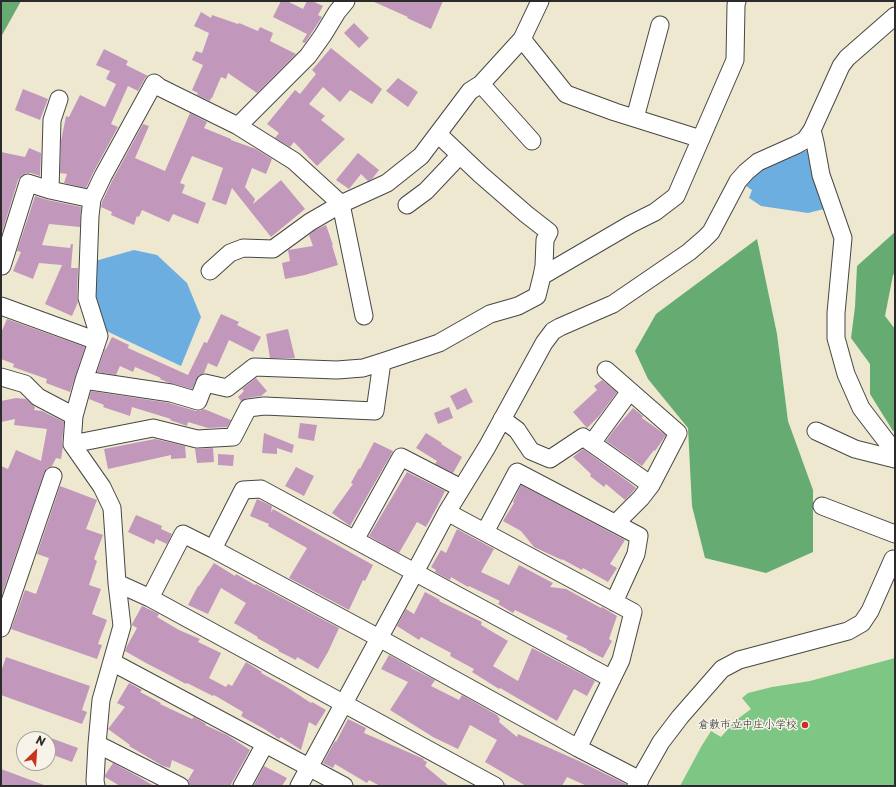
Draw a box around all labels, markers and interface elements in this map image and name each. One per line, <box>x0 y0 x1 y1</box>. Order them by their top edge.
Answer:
place label: 倉敷市立中庄小学校 <box>698 718 797 732</box>
marker: 倉敷市立中庄小学校 <box>800 720 810 730</box>
north arrow <box>16 731 56 771</box>
text: N <box>33 731 48 750</box>

